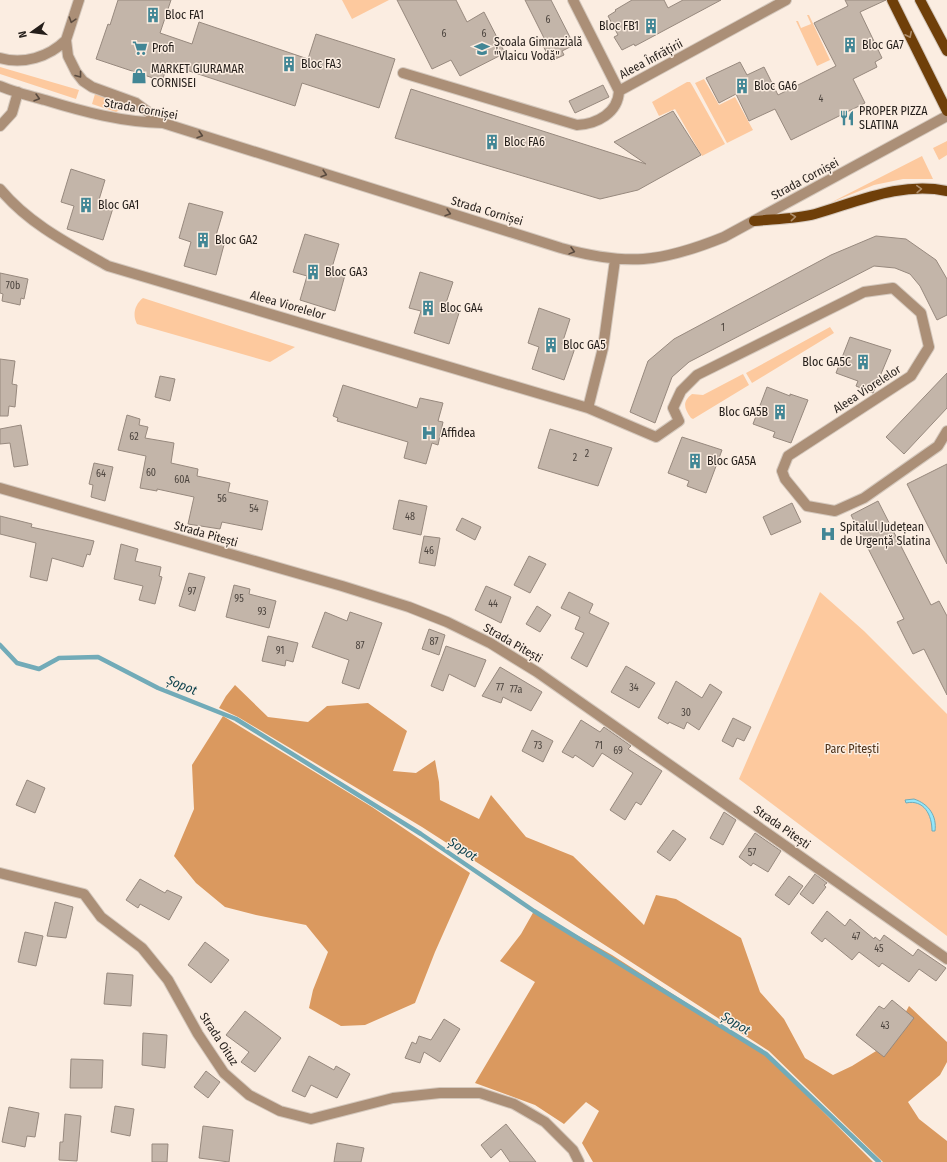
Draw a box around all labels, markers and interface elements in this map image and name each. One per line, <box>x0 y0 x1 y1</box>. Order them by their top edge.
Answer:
building icon: Bloc FA1 <box>144 6 162 24</box>
place label: Bloc FA1 <box>165 8 204 22</box>
north arrow <box>12 12 52 52</box>
house number: 6 <box>546 14 551 26</box>
one-way arrow <box>68 16 77 23</box>
building icon: Bloc FB1 <box>642 17 660 35</box>
place label: Bloc FB1 <box>599 19 639 33</box>
house number: 6 <box>442 28 447 40</box>
house number: 6 <box>482 28 487 40</box>
text: N <box>16 30 30 39</box>
one-way arrow <box>904 31 912 38</box>
place label: Școala Gimnazială "Vlaicu Vodă" <box>494 35 583 63</box>
street label: Aleea Înfrățirii <box>616 36 686 82</box>
building icon: Bloc GA7 <box>841 36 859 54</box>
place label: Bloc GA7 <box>862 38 904 52</box>
supermarket icon: Profi <box>131 39 149 57</box>
school or university icon: Școala Gimnazială "Vlaicu Vodă" <box>473 40 491 58</box>
place label: Profi <box>152 41 174 55</box>
building icon: Bloc FA3 <box>280 55 298 73</box>
place label: Bloc FA3 <box>301 57 341 71</box>
place label: MARKET GIURAMAR CORNISEI <box>151 62 245 90</box>
shop icon: MARKET GIURAMAR CORNISEI <box>130 67 148 85</box>
one-way arrow <box>74 71 81 78</box>
building icon: Bloc GA6 <box>733 77 751 95</box>
place label: Bloc GA6 <box>754 79 797 93</box>
one-way arrow <box>34 93 41 102</box>
house number: 4 <box>819 93 824 105</box>
street label: Strada Cornișei <box>103 96 179 123</box>
place label: PROPER PIZZA SLATINA <box>859 104 928 132</box>
restaurant icon: PROPER PIZZA SLATINA <box>838 109 856 127</box>
one-way arrow <box>196 130 203 139</box>
building icon: Bloc FA6 <box>483 133 501 151</box>
place label: Bloc FA6 <box>504 135 545 149</box>
street label: Strada Cornișei <box>769 155 842 204</box>
one-way arrow <box>320 169 327 178</box>
one-way arrow <box>916 185 922 193</box>
street label: Strada Cornișei <box>449 193 525 230</box>
building icon: Bloc GA1 <box>77 196 95 214</box>
place label: Bloc GA1 <box>98 198 139 212</box>
one-way arrow <box>445 208 452 217</box>
one-way arrow <box>790 213 796 222</box>
building icon: Bloc GA2 <box>194 231 212 249</box>
place label: Bloc GA2 <box>215 233 258 247</box>
one-way arrow <box>569 246 576 255</box>
building icon: Bloc GA3 <box>304 263 322 281</box>
place label: Bloc GA3 <box>325 265 368 279</box>
house number: 70b <box>6 280 20 292</box>
street label: Aleea Viorelelor <box>249 288 328 323</box>
building icon: Bloc GA4 <box>419 299 437 317</box>
place label: Bloc GA4 <box>440 301 483 315</box>
house number: 1 <box>721 322 725 334</box>
building icon: Bloc GA5 <box>542 336 560 354</box>
place label: Bloc GA5 <box>563 338 606 352</box>
building icon: Bloc GA5C <box>854 353 872 371</box>
place label: Bloc GA5C <box>802 355 851 369</box>
street label: Aleea Viorelelor <box>831 362 904 416</box>
building icon: Bloc GA5B <box>771 403 789 421</box>
place label: Bloc GA5B <box>719 405 768 419</box>
hospital icon: Affidea <box>420 424 438 442</box>
place label: Affidea <box>441 426 476 440</box>
house number: 62 <box>129 431 139 443</box>
house number: 2 <box>585 448 590 460</box>
house number: 2 <box>573 452 578 464</box>
building icon: Bloc GA5A <box>686 452 704 470</box>
place label: Bloc GA5A <box>707 454 757 468</box>
house number: 60 <box>146 467 156 479</box>
house number: 64 <box>96 468 106 480</box>
house number: 60A <box>174 474 190 486</box>
house number: 56 <box>217 493 227 505</box>
house number: 54 <box>249 503 259 515</box>
house number: 48 <box>405 511 415 523</box>
street label: Strada Pitești <box>172 518 240 551</box>
place label: Spitalul Județean de Urgență Slatina <box>840 520 931 549</box>
hospital icon: Spitalul Județean de Urgență Slatina <box>819 525 837 543</box>
house number: 46 <box>424 545 434 557</box>
house number: 97 <box>188 586 196 598</box>
house number: 95 <box>234 593 244 605</box>
house number: 44 <box>488 598 498 610</box>
house number: 93 <box>257 606 267 618</box>
street label: Strada Pitești <box>481 621 545 666</box>
house number: 87 <box>430 636 438 648</box>
house number: 87 <box>356 640 364 652</box>
house number: 91 <box>276 645 284 657</box>
water label: Șopot <box>163 672 200 699</box>
house number: 77 <box>496 682 504 694</box>
house number: 34 <box>629 682 639 694</box>
house number: 77a <box>510 684 522 696</box>
house number: 30 <box>681 707 691 719</box>
house number: 73 <box>534 740 543 752</box>
house number: 71 <box>595 740 603 752</box>
park label: Parc Pitești <box>825 742 879 757</box>
house number: 69 <box>613 745 623 757</box>
street label: Strada Pitești <box>750 802 813 852</box>
water label: Șopot <box>445 834 481 865</box>
house number: 57 <box>748 847 756 859</box>
house number: 47 <box>852 931 860 943</box>
house number: 45 <box>874 943 884 955</box>
water label: Șopot <box>717 1008 754 1039</box>
street label: Strada Oituz <box>197 1010 241 1068</box>
house number: 43 <box>880 1020 890 1032</box>

